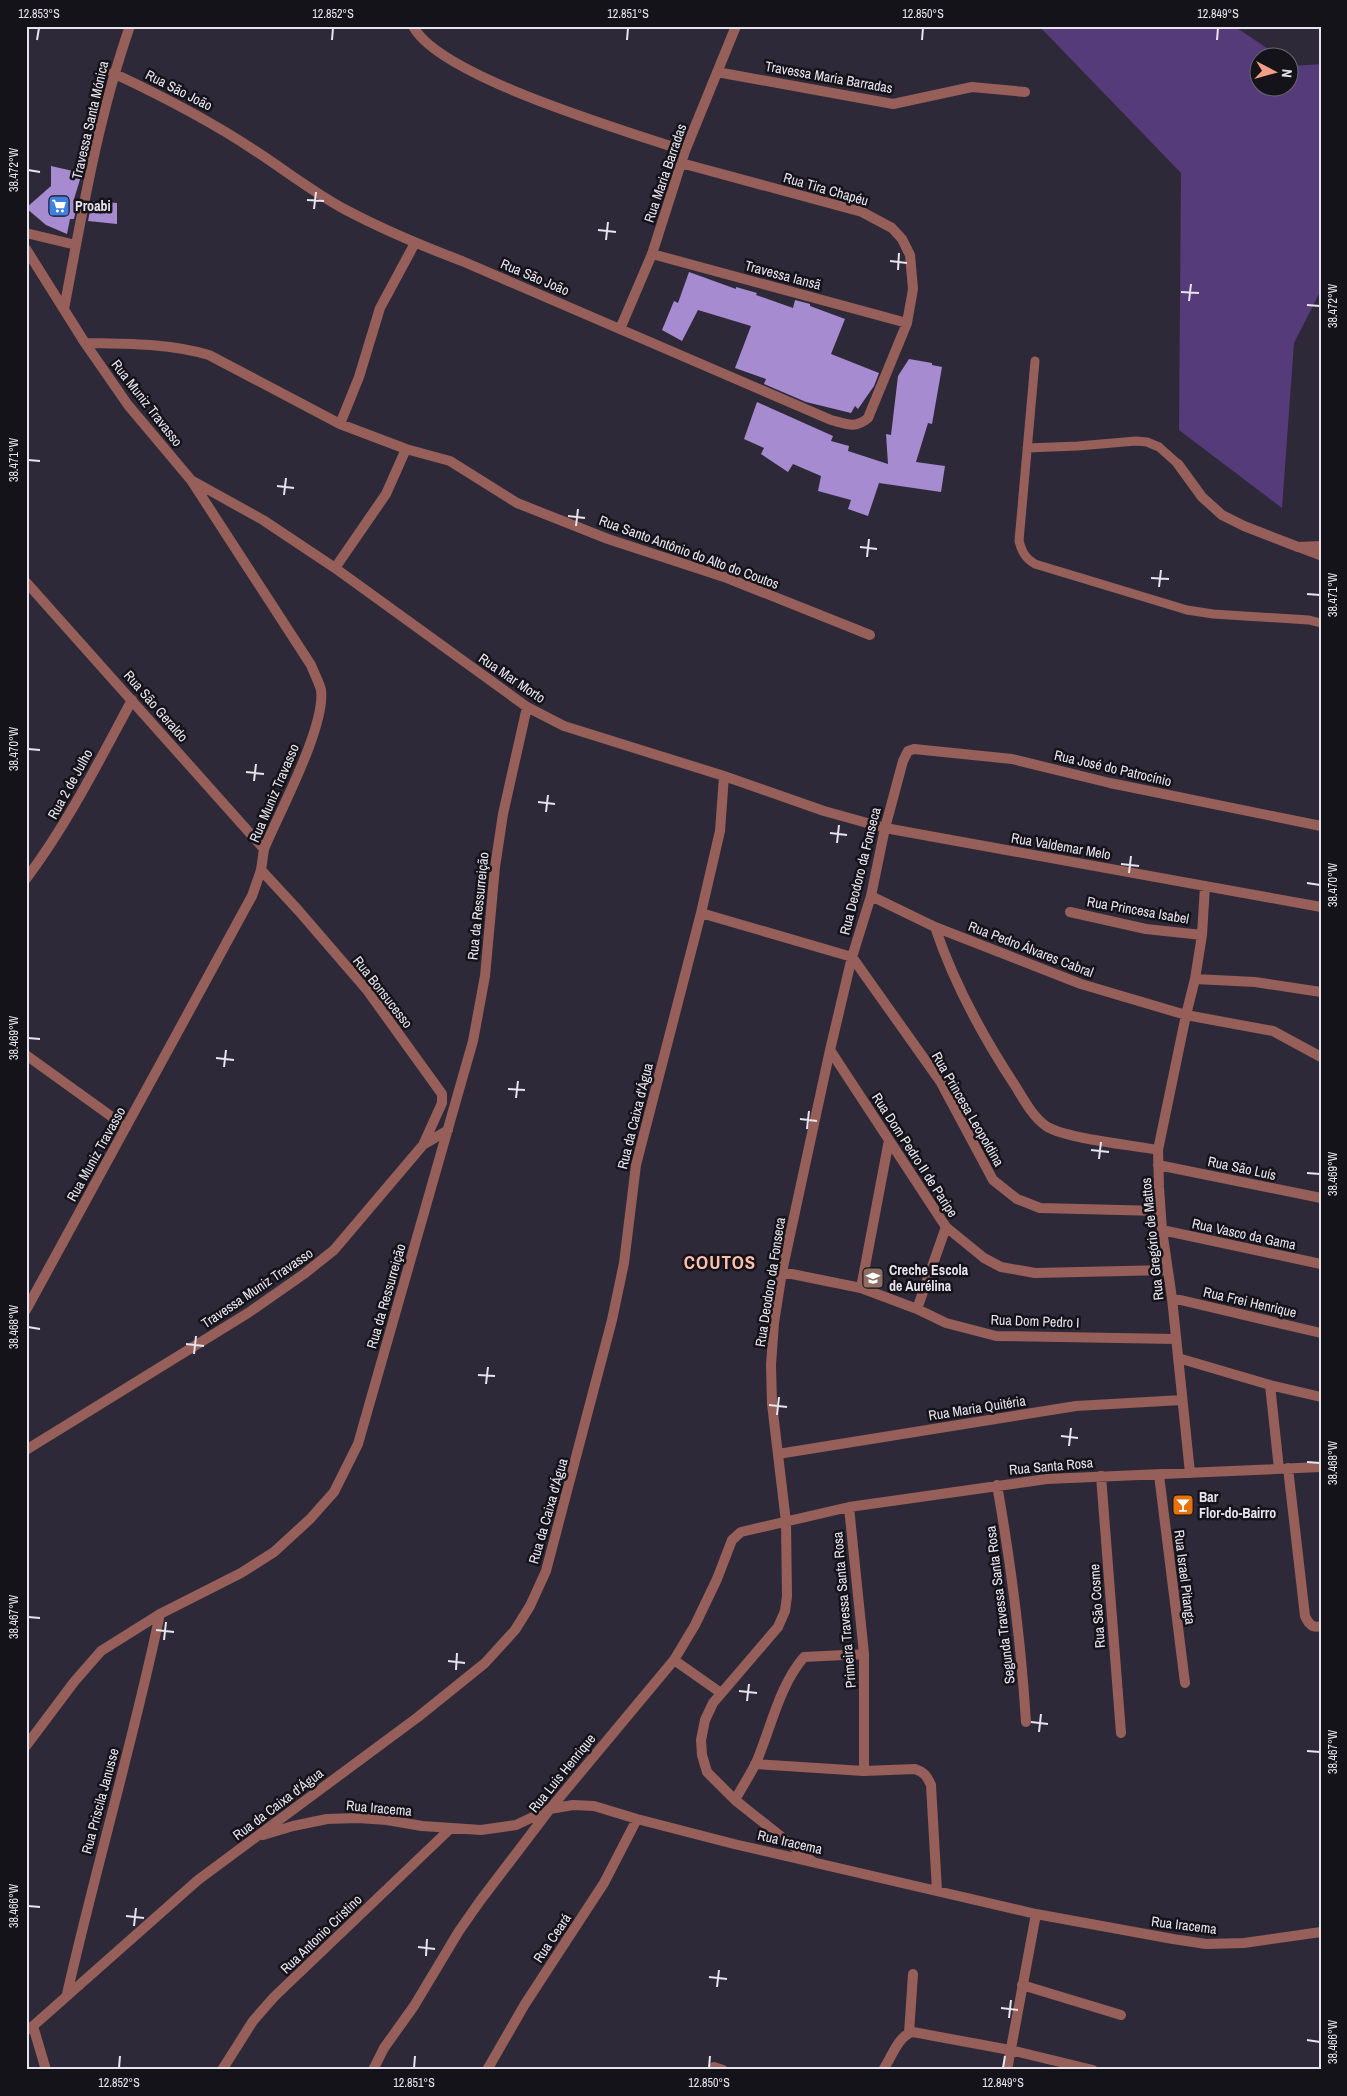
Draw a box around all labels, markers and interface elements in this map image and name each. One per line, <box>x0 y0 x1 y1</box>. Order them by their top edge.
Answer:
text: 12.853°S <box>18 6 60 22</box>
text: 12.852°S <box>312 6 354 22</box>
text: 12.851°S <box>607 6 649 22</box>
text: 12.850°S <box>902 6 944 22</box>
text: 12.849°S <box>1197 6 1239 22</box>
north arrow <box>1250 48 1300 98</box>
street label: Travessa Maria Barradas <box>764 57 894 97</box>
street label: Travessa Santa Mónica <box>68 59 112 181</box>
street label: Rua São João <box>142 65 216 115</box>
text: N <box>1278 68 1296 78</box>
street label: Rua Maria Barradas <box>640 121 690 225</box>
text: 38.472°W <box>6 147 22 192</box>
street label: Rua Tira Chapéu <box>781 168 871 210</box>
supermarket icon: Proabi <box>47 194 71 218</box>
place label: Proabi <box>75 197 111 215</box>
street label: Rua São João <box>498 254 572 300</box>
street label: Travessa Iansã <box>743 256 824 294</box>
text: 38.472°W <box>1325 283 1341 328</box>
street label: Rua Muniz Travasso <box>107 356 187 450</box>
text: 38.471°W <box>6 437 22 482</box>
street label: Rua Santo Antônio do Alto do Coutos <box>597 511 782 593</box>
text: 38.471°W <box>1325 572 1341 617</box>
street label: Rua Mar Morto <box>475 649 549 707</box>
street label: Rua São Geraldo <box>120 667 192 745</box>
text: 38.470°W <box>6 726 22 771</box>
street label: Rua Muniz Travasso <box>245 741 303 845</box>
street label: Rua 2 de Julho <box>43 746 97 822</box>
street label: Rua José do Patrocínio <box>1053 746 1173 790</box>
street label: Rua Deodoro da Fonseca <box>835 805 885 937</box>
street label: Rua Valdemar Melo <box>1010 828 1112 864</box>
street label: Rua da Ressurreição <box>463 851 493 961</box>
text: 38.470°W <box>1325 862 1341 907</box>
street label: Rua Princesa Isabel <box>1086 892 1190 928</box>
street label: Rua Pedro Álvares Cabral <box>966 917 1096 981</box>
street label: Rua Bonsucesso <box>349 952 417 1032</box>
text: 38.469°W <box>6 1015 22 1060</box>
street label: Rua Princesa Leopoldina <box>928 1048 1008 1170</box>
street label: Rua da Caixa d'Água <box>613 1060 657 1171</box>
street label: Rua Dom Pedro II de Paripe <box>868 1089 962 1221</box>
street label: Rua Muniz Travasso <box>63 1104 129 1204</box>
text: 38.469°W <box>1325 1151 1341 1196</box>
street label: Rua São Luís <box>1206 1152 1278 1184</box>
street label: Rua Gregório de Mattos <box>1137 1177 1167 1301</box>
street label: Rua Vasco da Gama <box>1190 1214 1298 1254</box>
street label: Rua Deodoro da Fonseca <box>751 1215 789 1348</box>
street label: Rua da Ressurreição <box>362 1241 410 1351</box>
street label: Travessa Muniz Travasso <box>198 1244 316 1332</box>
district label: COUTOS <box>684 1249 756 1275</box>
place label: Creche Escola de Aurélina <box>889 1261 969 1295</box>
school or university icon: Creche Escola de Aurélina <box>861 1266 885 1290</box>
street label: Rua Frei Henrique <box>1202 1283 1298 1321</box>
text: 38.468°W <box>6 1304 22 1349</box>
street label: Rua Dom Pedro I <box>990 1310 1080 1332</box>
street label: Rua Maria Quitéria <box>927 1391 1028 1425</box>
text: 38.468°W <box>1325 1440 1341 1485</box>
street label: Rua Santa Rosa <box>1008 1453 1094 1479</box>
street label: Rua da Caixa d'Água <box>524 1456 572 1566</box>
place label: Bar Flor-do-Bairro <box>1199 1488 1276 1522</box>
bar icon: Bar Flor-do-Bairro <box>1171 1493 1195 1517</box>
street label: Segunda Travessa Santa Rosa <box>981 1524 1019 1685</box>
street label: Rua Israel Pitanga <box>1170 1529 1200 1626</box>
street label: Primeira Travessa Santa Rosa <box>828 1530 860 1689</box>
street label: Rua São Cosme <box>1085 1563 1109 1649</box>
text: 38.467°W <box>6 1594 22 1639</box>
text: 38.467°W <box>1325 1729 1341 1774</box>
street label: Rua Luis Henrique <box>525 1730 599 1816</box>
street label: Rua Priscila Janusse <box>77 1746 123 1856</box>
street label: Rua da Caixa d'Água <box>229 1764 327 1844</box>
street label: Rua Iracema <box>345 1796 413 1820</box>
street label: Rua Iracema <box>756 1826 825 1858</box>
text: 38.466°W <box>6 1883 22 1928</box>
street label: Rua Antonio Cristino <box>276 1891 366 1977</box>
street label: Rua Ceará <box>529 1909 575 1966</box>
street label: Rua Iracema <box>1150 1912 1218 1938</box>
text: 38.466°W <box>1325 2019 1341 2064</box>
text: 12.852°S <box>98 2075 140 2091</box>
text: 12.851°S <box>393 2075 435 2091</box>
text: 12.850°S <box>688 2075 730 2091</box>
text: 12.849°S <box>982 2075 1024 2091</box>

